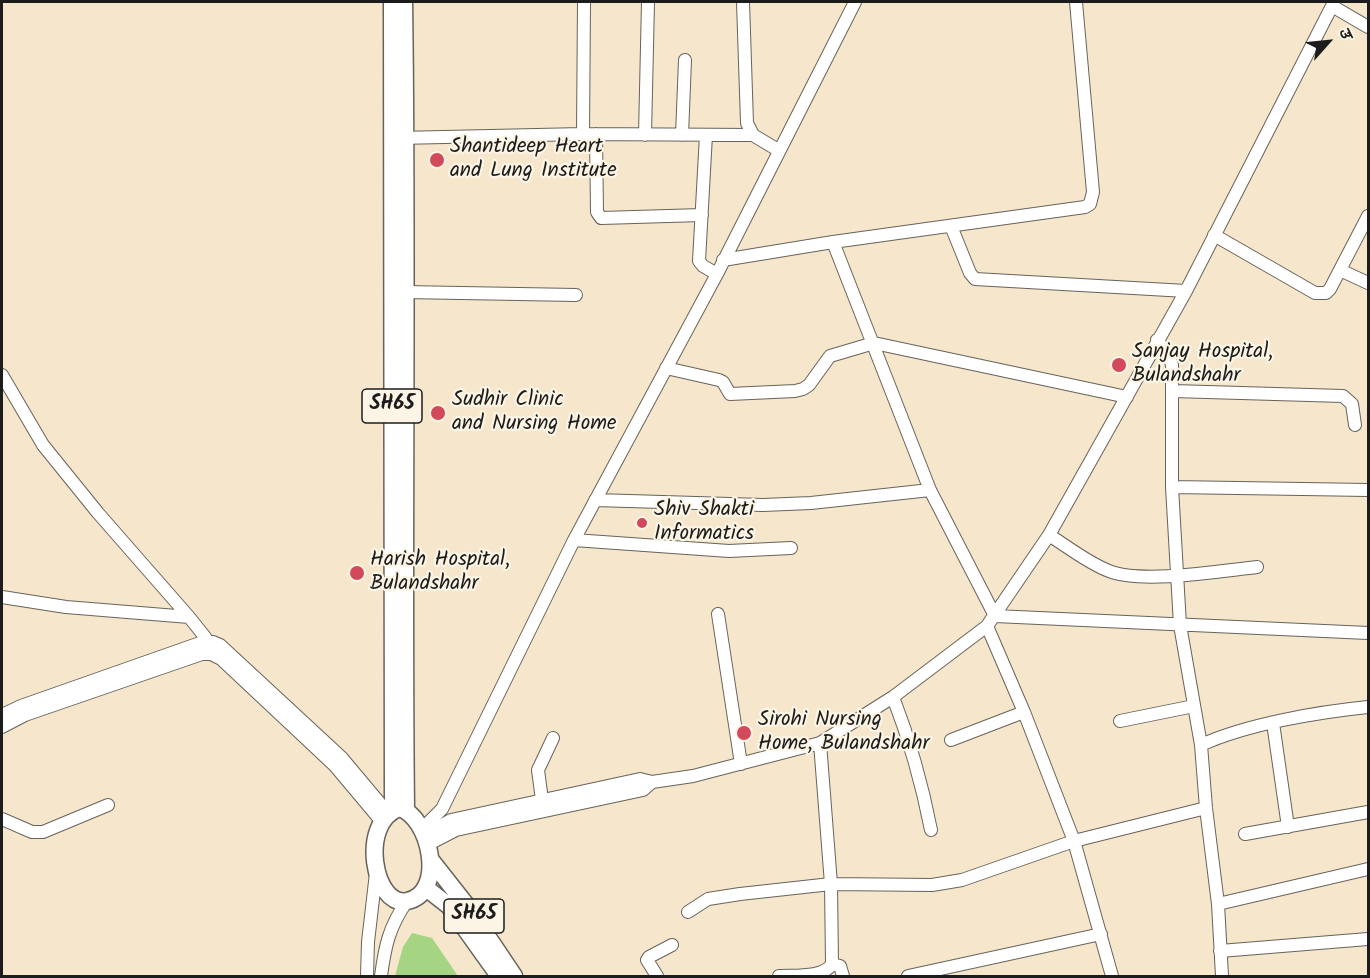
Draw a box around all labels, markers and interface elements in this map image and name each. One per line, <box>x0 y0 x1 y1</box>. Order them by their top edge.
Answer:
north arrow <box>1298 12 1358 72</box>
text: उ <box>1331 23 1358 44</box>
place label: Shantideep Heart and Lung Institute <box>450 135 617 185</box>
marker: Shantideep Heart and Lung Institute <box>428 151 446 169</box>
place label: Sanjay Hospital, Bulandshahr <box>1132 340 1273 390</box>
marker: Sanjay Hospital, Bulandshahr <box>1110 356 1128 374</box>
place label: Sudhir Clinic and Nursing Home <box>452 388 616 438</box>
road number: SH65 <box>362 389 422 423</box>
marker: Sudhir Clinic and Nursing Home <box>429 404 447 422</box>
place label: Shiv Shakti Informatics <box>654 498 754 548</box>
marker: Shiv Shakti Informatics <box>635 516 649 530</box>
place label: Harish Hospital, Bulandshahr <box>370 548 510 598</box>
marker: Harish Hospital, Bulandshahr <box>348 564 366 582</box>
place label: Sirohi Nursing Home, Bulandshahr <box>758 708 929 758</box>
marker: Sirohi Nursing Home, Bulandshahr <box>735 724 753 742</box>
road number: SH65 <box>444 899 504 933</box>

